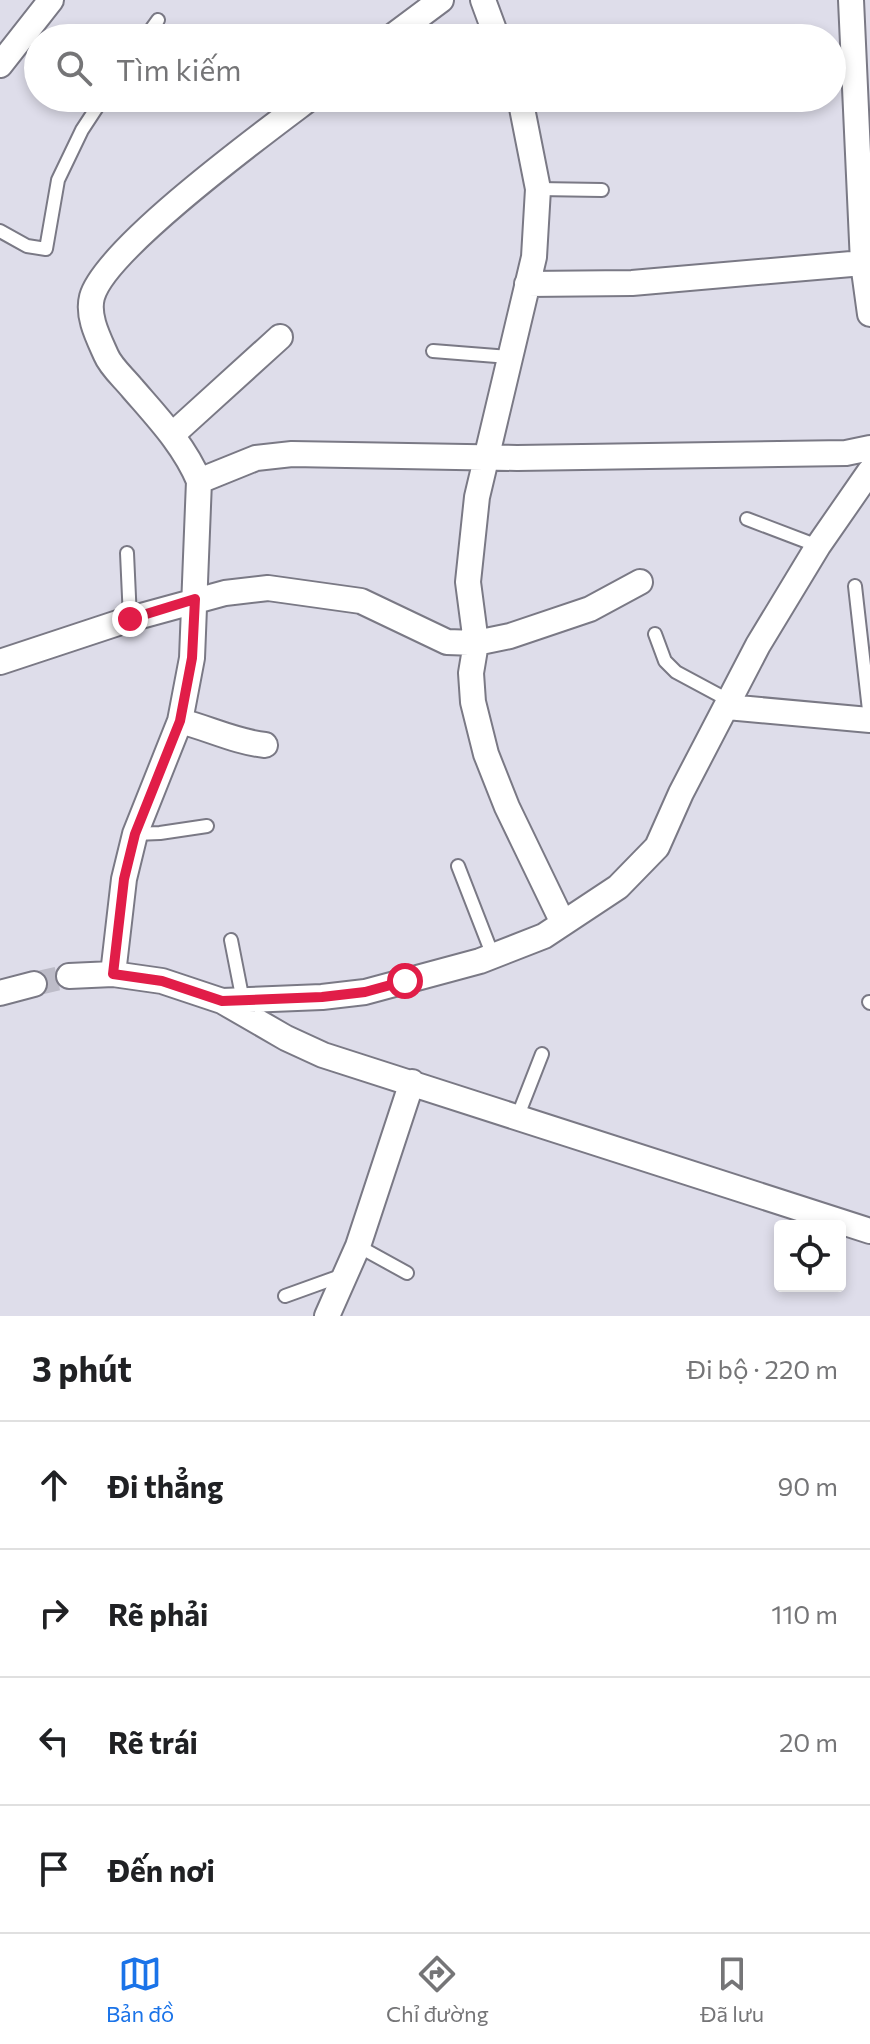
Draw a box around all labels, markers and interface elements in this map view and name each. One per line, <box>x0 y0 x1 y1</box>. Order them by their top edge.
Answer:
search box <box>24 24 846 112</box>
icon: search <box>52 46 96 90</box>
text: Tìm kiếm <box>116 50 241 87</box>
route end <box>112 601 148 637</box>
route start <box>387 963 423 999</box>
map controls <box>774 1220 846 1292</box>
button: locate <box>774 1220 846 1292</box>
text: 3 phút <box>32 1347 132 1389</box>
text: Đi bộ · 220 m <box>687 1353 838 1384</box>
icon: ahead <box>32 1463 76 1507</box>
text: Đi thẳng <box>108 1467 224 1504</box>
text: 90 m <box>778 1470 838 1501</box>
icon: right <box>32 1591 76 1635</box>
text: Rẽ phải <box>108 1595 208 1632</box>
text: 110 m <box>771 1598 838 1629</box>
icon: left <box>32 1719 76 1763</box>
text: Rẽ trái <box>108 1723 198 1760</box>
text: 20 m <box>779 1726 838 1757</box>
icon: arrive <box>32 1847 76 1891</box>
text: Đến nơi <box>108 1851 215 1888</box>
tab: Bản đồ <box>106 1952 174 2027</box>
tab: Chỉ đường <box>386 1952 489 2027</box>
tab: Đã lưu <box>700 1952 764 2027</box>

